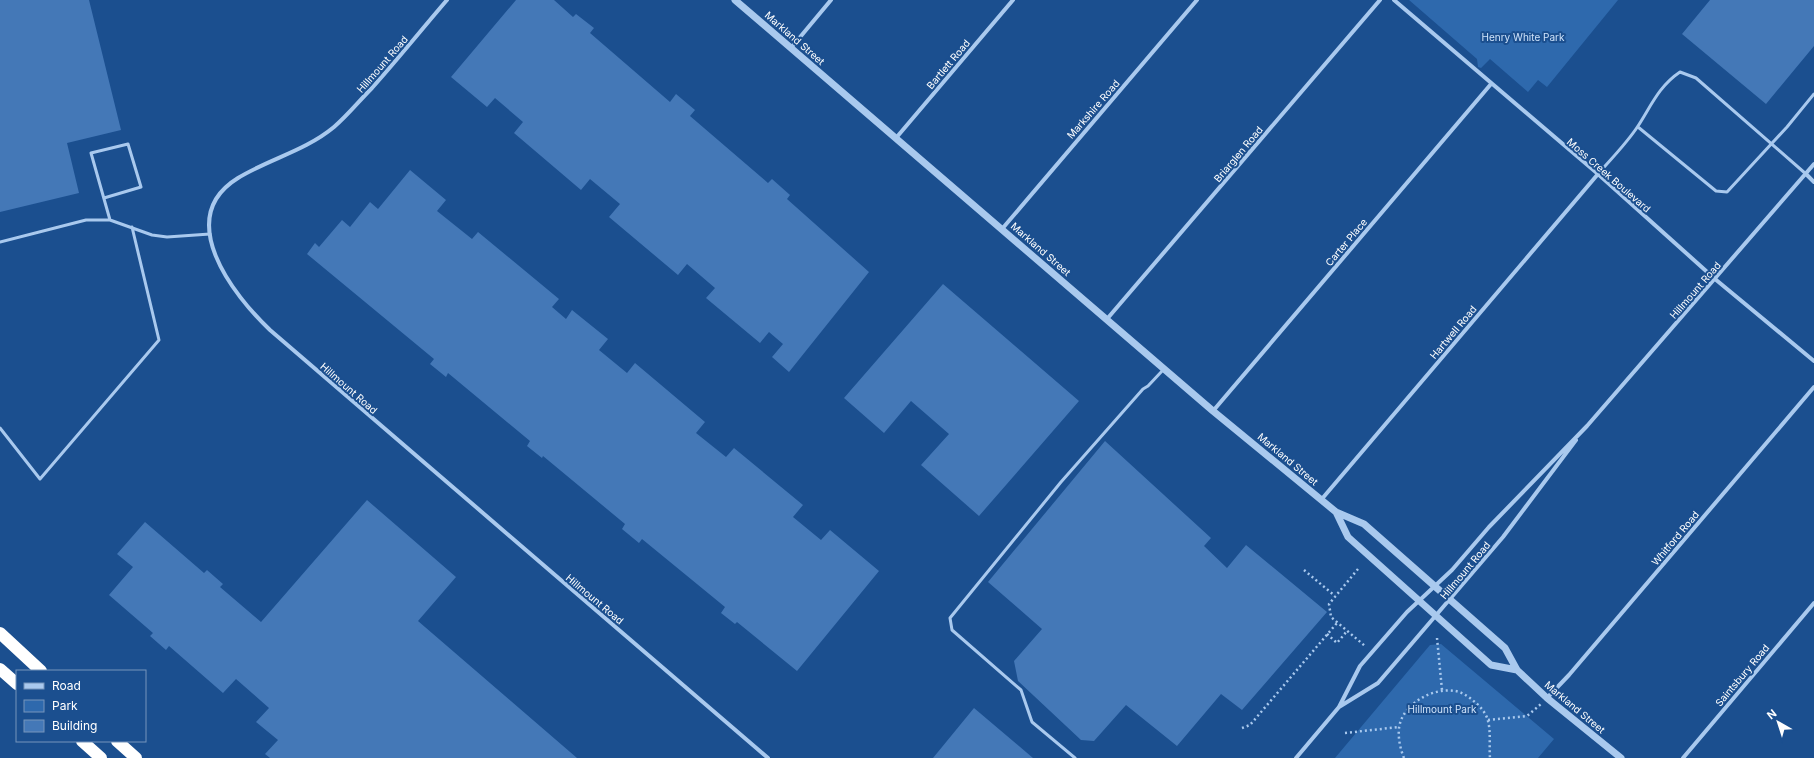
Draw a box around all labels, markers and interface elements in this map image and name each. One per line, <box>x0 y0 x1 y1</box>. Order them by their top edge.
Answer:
street label: Markland Street <box>763 9 828 68</box>
park label: Henry White Park <box>1482 31 1565 43</box>
street label: Hillmount Road <box>354 33 410 95</box>
street label: Bartlett Road <box>924 37 972 91</box>
street label: Markshire Road <box>1064 77 1122 141</box>
street label: Briarglen Road <box>1211 124 1265 184</box>
street label: Moss Creek Boulevard <box>1565 135 1653 215</box>
street label: Carter Place <box>1323 216 1369 268</box>
street label: Markland Street <box>1009 220 1074 279</box>
street label: Hillmount Road <box>1667 259 1723 321</box>
street label: Hartwell Road <box>1427 303 1479 361</box>
street label: Hillmount Road <box>318 360 380 416</box>
street label: Markland Street <box>1255 430 1321 488</box>
street label: Whitford Road <box>1649 508 1701 568</box>
street label: Hillmount Road <box>1437 539 1493 601</box>
street label: Hillmount Road <box>564 571 626 627</box>
street label: Saintsbury Road <box>1713 642 1771 708</box>
legend <box>16 670 146 742</box>
text: Road <box>52 678 81 693</box>
street label: Markland Street <box>1542 678 1608 736</box>
text: Park <box>52 698 78 713</box>
north arrow <box>1758 702 1798 742</box>
park label: Hillmount Park <box>1408 703 1477 715</box>
text: N <box>1764 706 1779 722</box>
text: Building <box>52 718 97 733</box>

